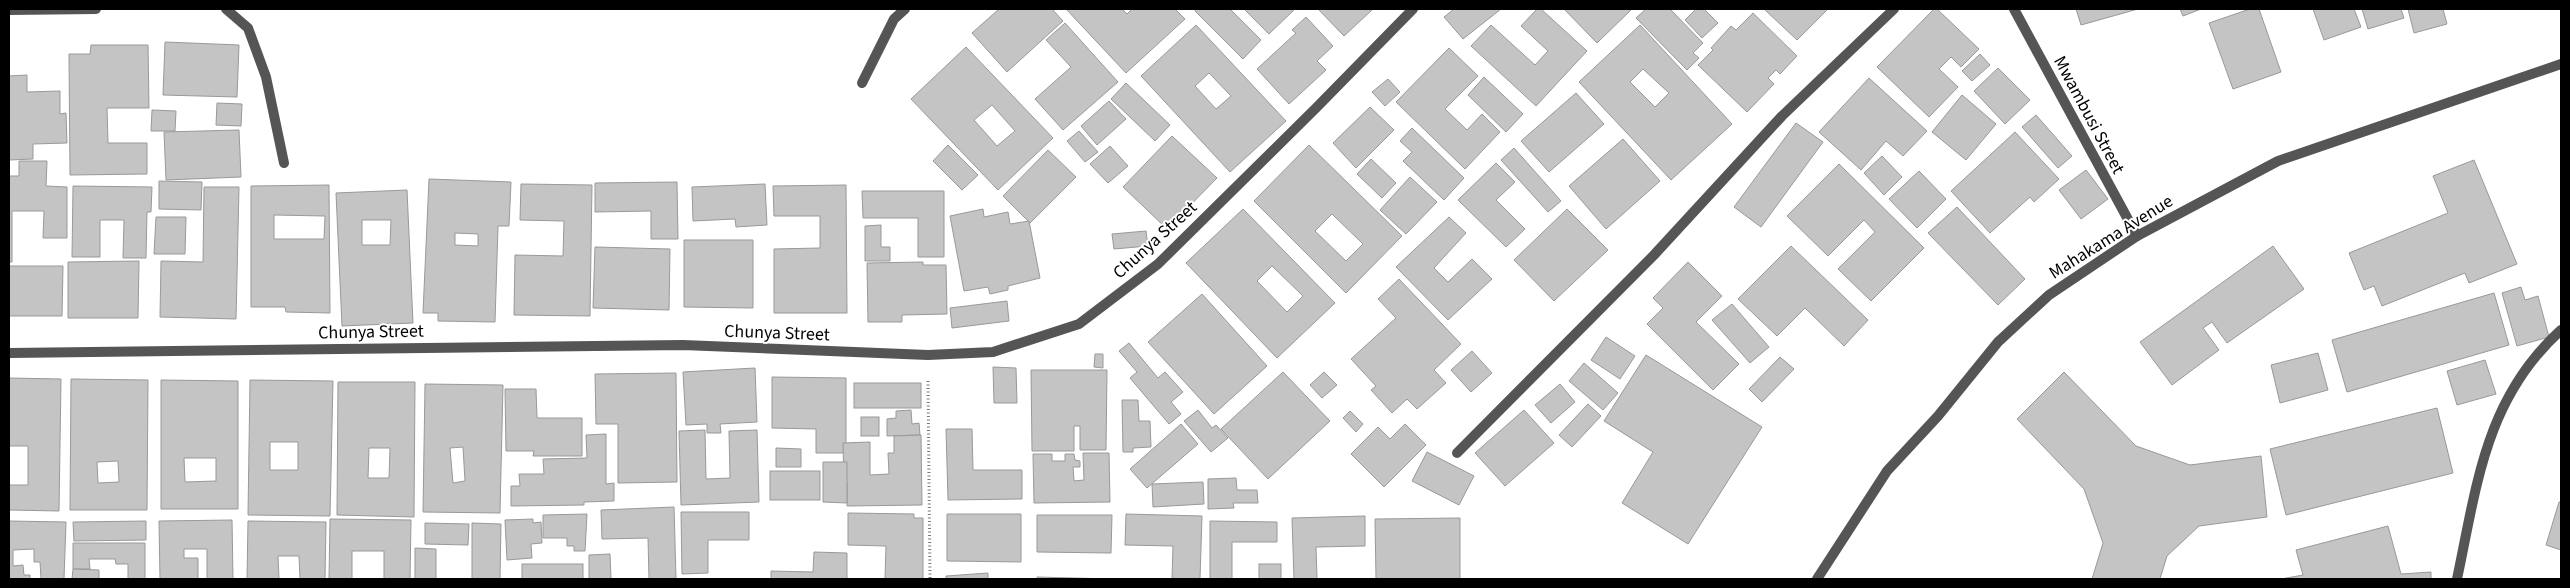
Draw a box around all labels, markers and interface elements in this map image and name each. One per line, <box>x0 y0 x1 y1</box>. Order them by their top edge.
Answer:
street label: Mwambusi Street <box>2047 52 2131 178</box>
street label: Mahakama Avenue <box>2044 189 2178 285</box>
street label: Chunya Street <box>1107 195 1203 285</box>
street label: Chunya Street <box>318 319 424 345</box>
street label: Chunya Street <box>724 319 830 347</box>

